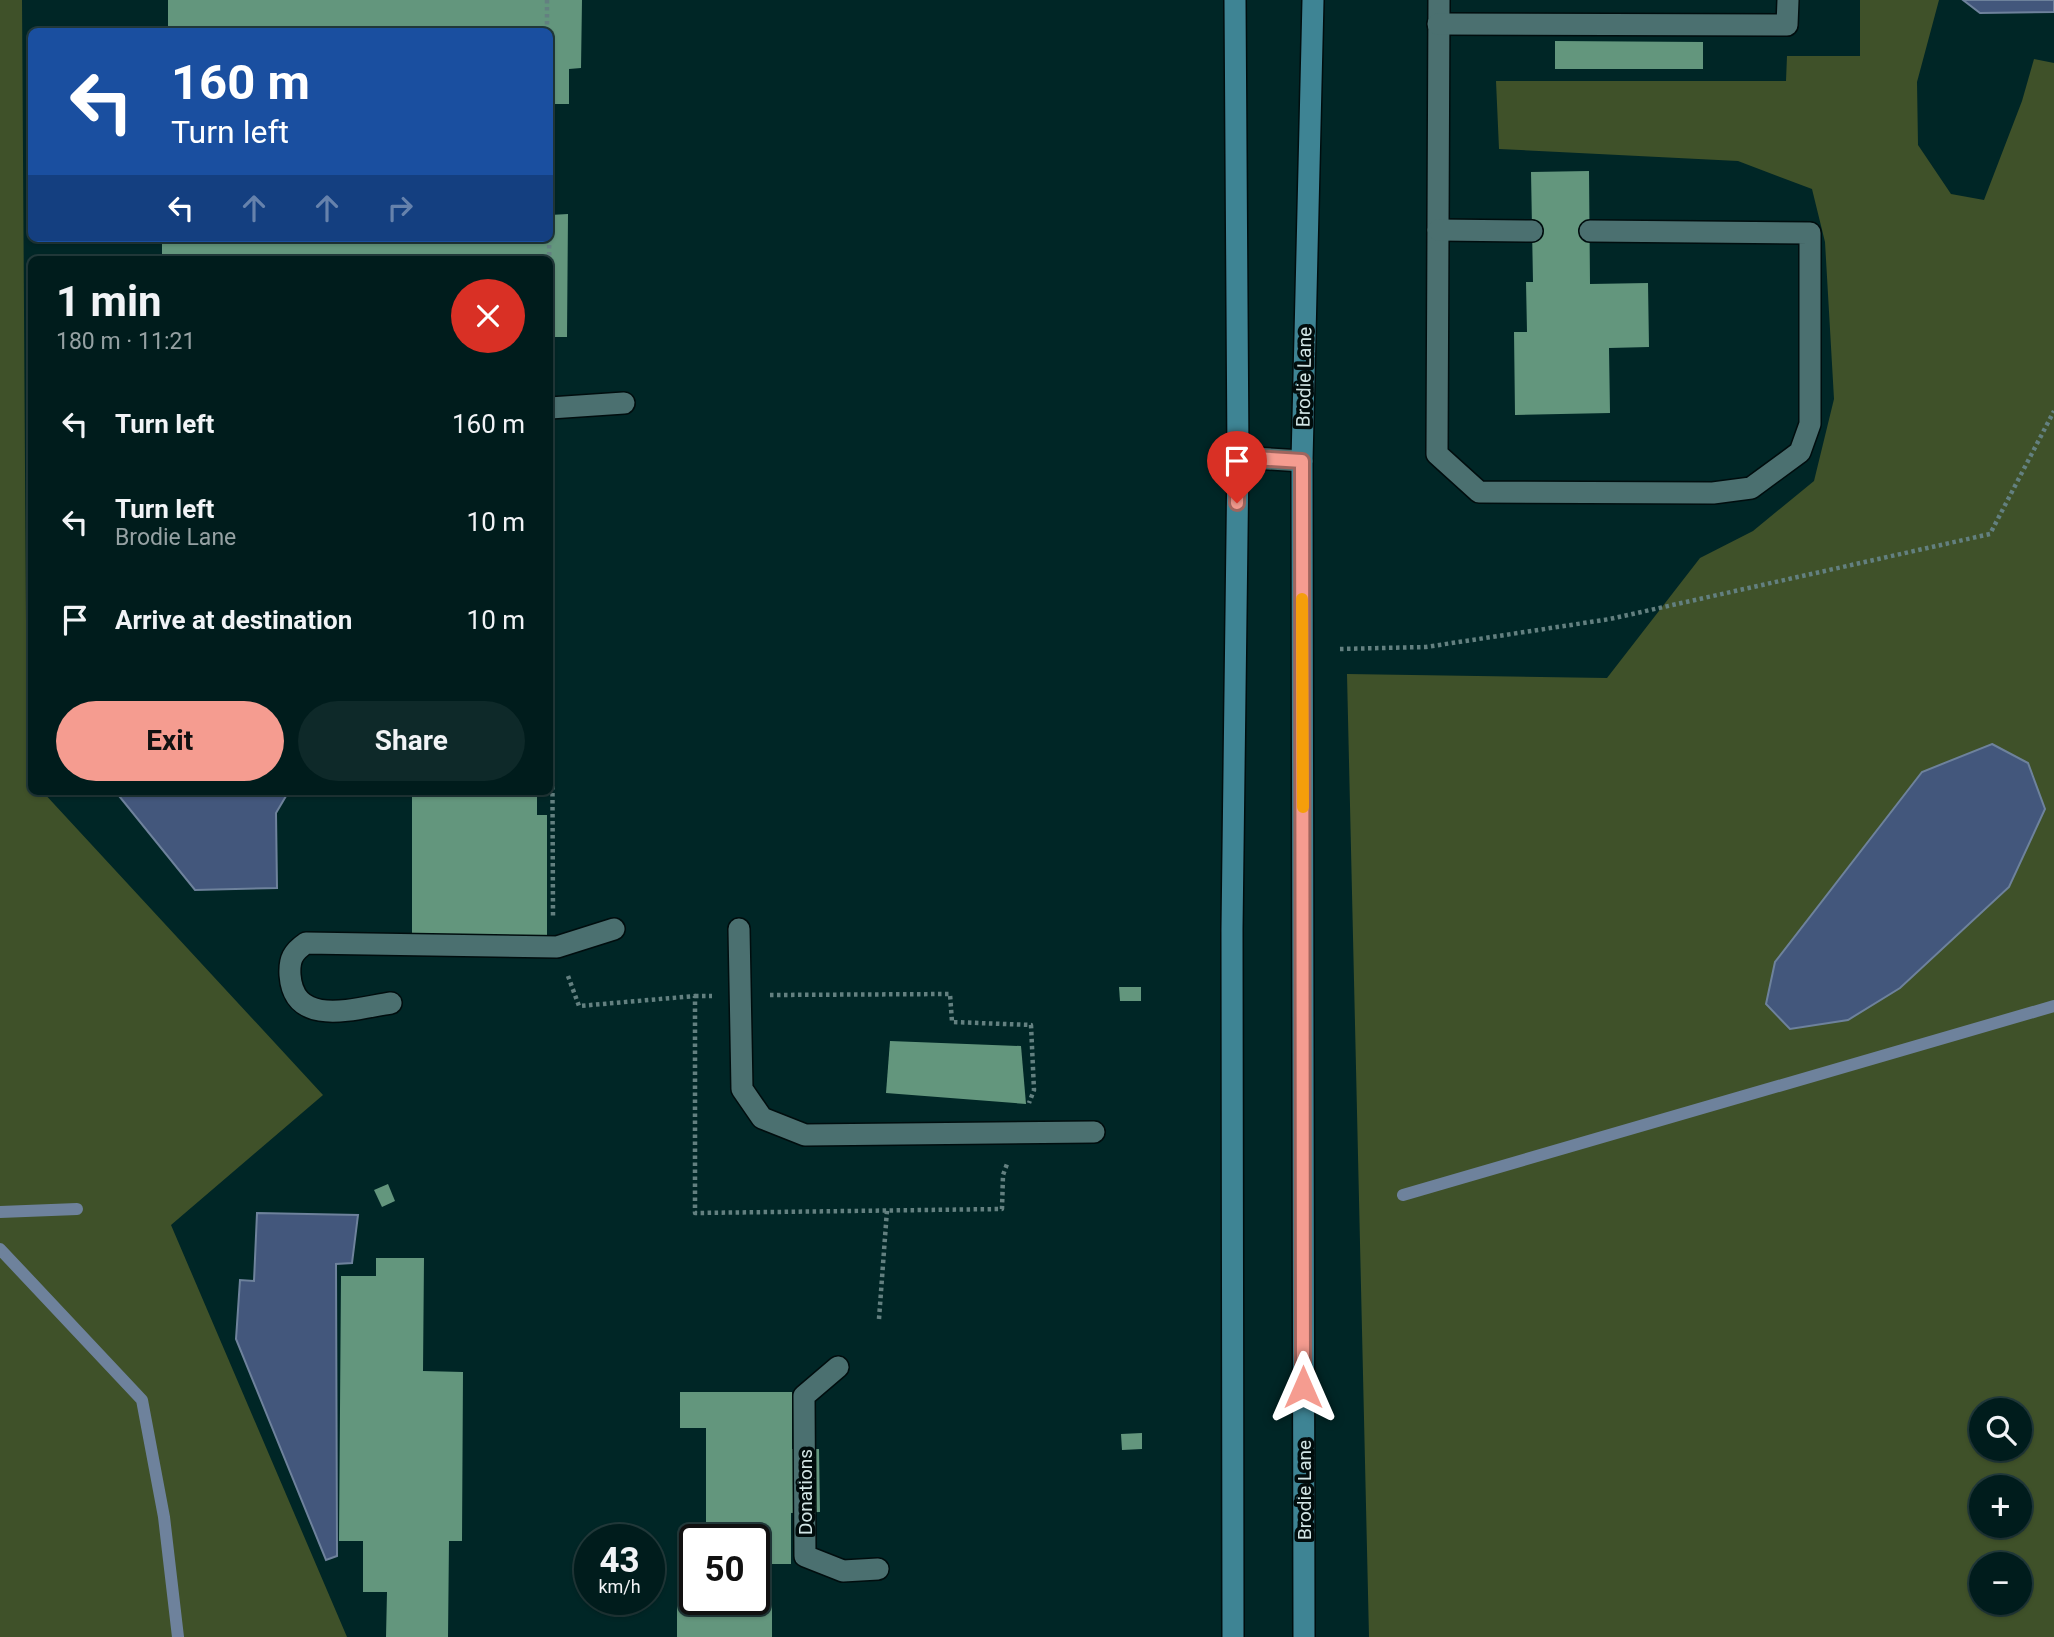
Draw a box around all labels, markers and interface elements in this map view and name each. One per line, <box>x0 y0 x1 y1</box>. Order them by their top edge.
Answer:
text: 160 m <box>171 54 310 111</box>
icon: left <box>56 56 147 147</box>
text: Turn left <box>171 113 289 151</box>
icon: left <box>162 189 200 227</box>
icon: ahead <box>235 189 273 227</box>
icon: ahead <box>308 189 346 227</box>
icon: right <box>381 189 419 227</box>
text: 1 min <box>56 277 162 326</box>
button: close <box>451 279 525 353</box>
street label: Brodie Lane <box>1292 327 1316 427</box>
text: 180 m · 11:21 <box>56 328 195 355</box>
icon: left <box>56 405 94 443</box>
text: Turn left <box>115 409 214 439</box>
text: 160 m <box>452 409 525 439</box>
pin <box>1207 431 1267 503</box>
icon: arrive <box>1218 442 1256 480</box>
text: Turn left <box>115 494 214 524</box>
icon: left <box>56 503 94 541</box>
text: 10 m <box>467 507 525 537</box>
text: Brodie Lane <box>115 524 236 551</box>
icon: arrive <box>56 601 94 639</box>
text: Arrive at destination <box>115 605 352 635</box>
text: 10 m <box>467 605 525 635</box>
button: Exit <box>56 701 284 781</box>
button: Share <box>298 701 525 781</box>
position arrow <box>1266 1350 1340 1424</box>
map controls <box>1969 1398 2032 1615</box>
button: search <box>1969 1398 2032 1461</box>
street label: Brodie Lane <box>1293 1440 1316 1540</box>
street label: Donations <box>794 1449 817 1535</box>
button: + <box>1969 1475 2032 1538</box>
speed limit sign: 50 <box>679 1524 770 1615</box>
text: 43 <box>599 1540 640 1581</box>
button: − <box>1969 1552 2032 1615</box>
text: km/h <box>598 1576 641 1597</box>

